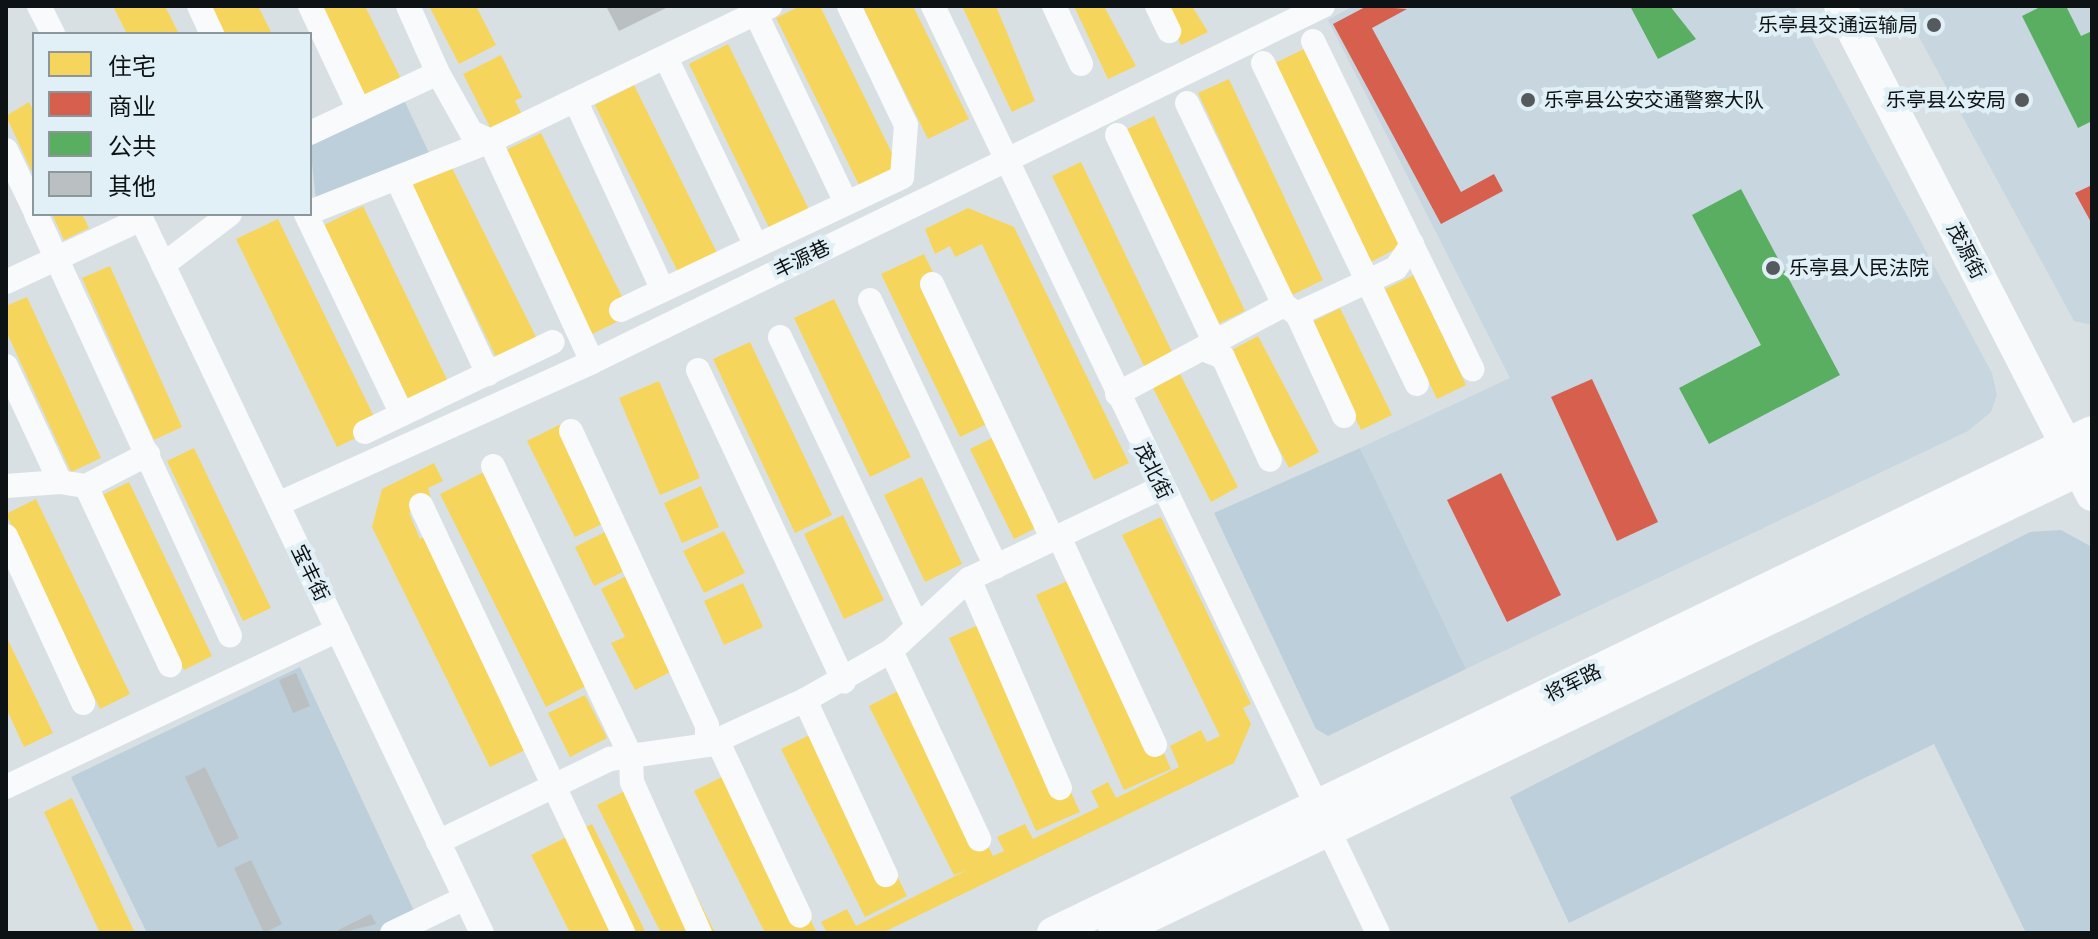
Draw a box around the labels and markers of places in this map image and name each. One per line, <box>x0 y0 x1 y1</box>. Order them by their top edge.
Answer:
place label: 乐亭县交通运输局 <box>1758 13 1918 37</box>
marker: 乐亭县交通运输局 <box>1925 16 1943 34</box>
place label: 乐亭县公安交通警察大队 <box>1544 88 1764 112</box>
place label: 乐亭县公安局 <box>1886 88 2006 112</box>
marker: 乐亭县公安交通警察大队 <box>1519 91 1537 109</box>
marker: 乐亭县公安局 <box>2013 91 2031 109</box>
place label: 乐亭县人民法院 <box>1789 256 1929 280</box>
marker: 乐亭县人民法院 <box>1764 259 1782 277</box>

